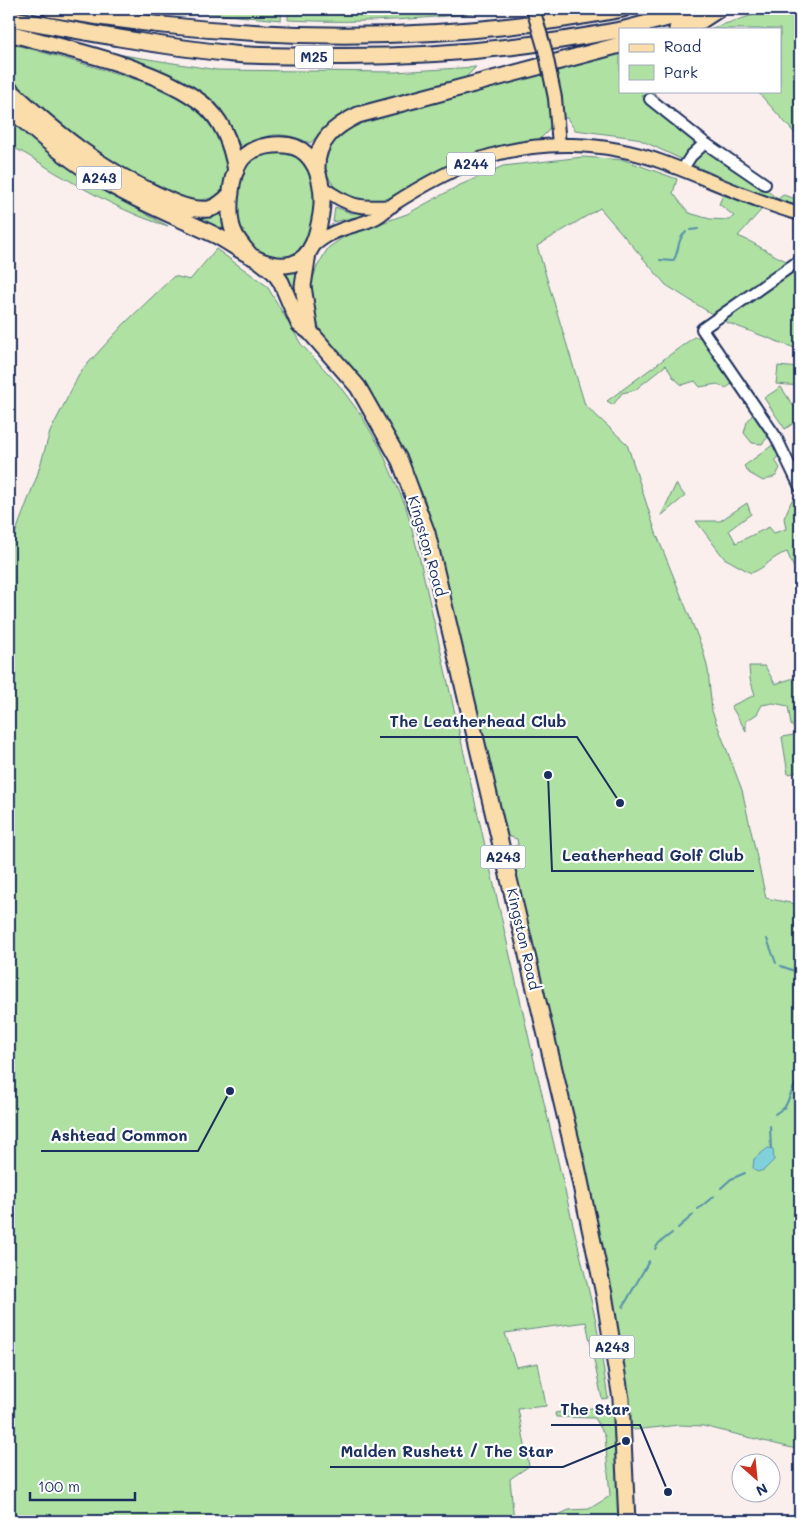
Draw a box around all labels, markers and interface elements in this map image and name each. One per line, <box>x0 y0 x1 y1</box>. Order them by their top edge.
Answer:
legend <box>619 28 782 92</box>
text: Road <box>664 36 701 56</box>
road number: M25 <box>295 46 333 68</box>
text: Park <box>664 62 698 82</box>
road number: A244 <box>447 152 495 175</box>
road number: A243 <box>76 167 122 190</box>
street label: Kingston Road <box>404 493 452 598</box>
callout: The Leatherhead Club <box>380 706 577 737</box>
text: The Leatherhead Club <box>389 710 567 731</box>
callout: Leatherhead Golf Club <box>552 840 754 871</box>
text: Leatherhead Golf Club <box>562 844 744 865</box>
road number: A243 <box>480 846 526 869</box>
street label: Kingston Road <box>503 886 545 992</box>
callout: Ashtead Common <box>41 1120 198 1151</box>
text: Ashtead Common <box>51 1124 187 1145</box>
road number: A243 <box>590 1335 634 1358</box>
callout: The Star <box>551 1394 640 1425</box>
text: The Star <box>560 1398 630 1419</box>
callout: Malden Rushett / The Star <box>330 1436 563 1467</box>
text: Malden Rushett / The Star <box>340 1440 554 1461</box>
north arrow <box>732 1452 782 1502</box>
scale bar <box>30 1470 135 1502</box>
text: 100 m <box>38 1476 80 1496</box>
text: N <box>753 1479 771 1501</box>

